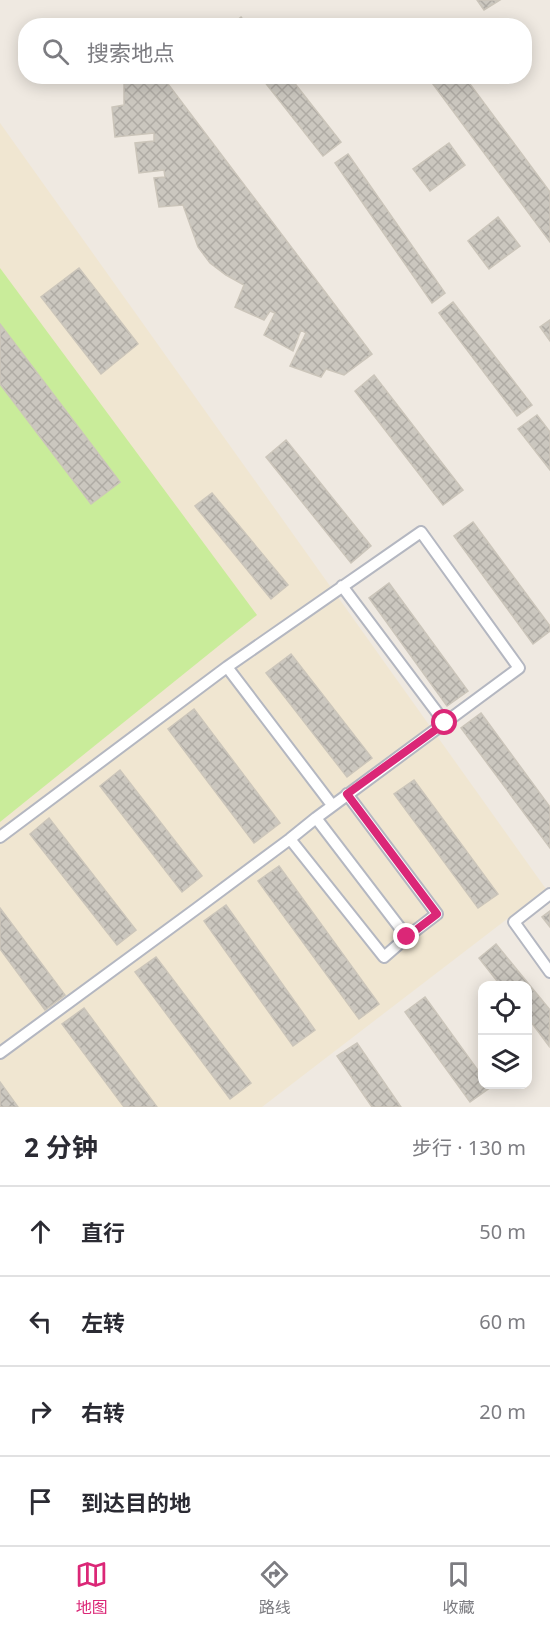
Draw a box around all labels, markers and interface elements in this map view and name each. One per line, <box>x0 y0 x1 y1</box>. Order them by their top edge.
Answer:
search box <box>18 18 532 84</box>
icon: search <box>39 35 72 68</box>
text: 搜索地点 <box>87 37 175 67</box>
route start <box>431 709 457 735</box>
route end <box>393 923 419 949</box>
map controls <box>478 981 532 1089</box>
button: locate <box>478 981 532 1035</box>
button: layers <box>478 1035 532 1089</box>
text: 2 分钟 <box>24 1129 98 1165</box>
text: 步行 · 130 m <box>412 1134 526 1161</box>
icon: ahead <box>24 1215 57 1248</box>
text: 直行 <box>81 1217 125 1247</box>
text: 50 m <box>479 1218 526 1245</box>
icon: left <box>24 1305 57 1338</box>
text: 左转 <box>81 1307 125 1337</box>
text: 60 m <box>479 1308 526 1335</box>
icon: right <box>24 1395 57 1428</box>
text: 右转 <box>81 1397 125 1427</box>
text: 20 m <box>479 1398 526 1425</box>
icon: arrive <box>24 1485 57 1518</box>
text: 到达目的地 <box>81 1487 191 1517</box>
tab: 地图 <box>75 1558 108 1618</box>
tab: 路线 <box>258 1558 291 1618</box>
tab: 收藏 <box>442 1558 475 1618</box>

